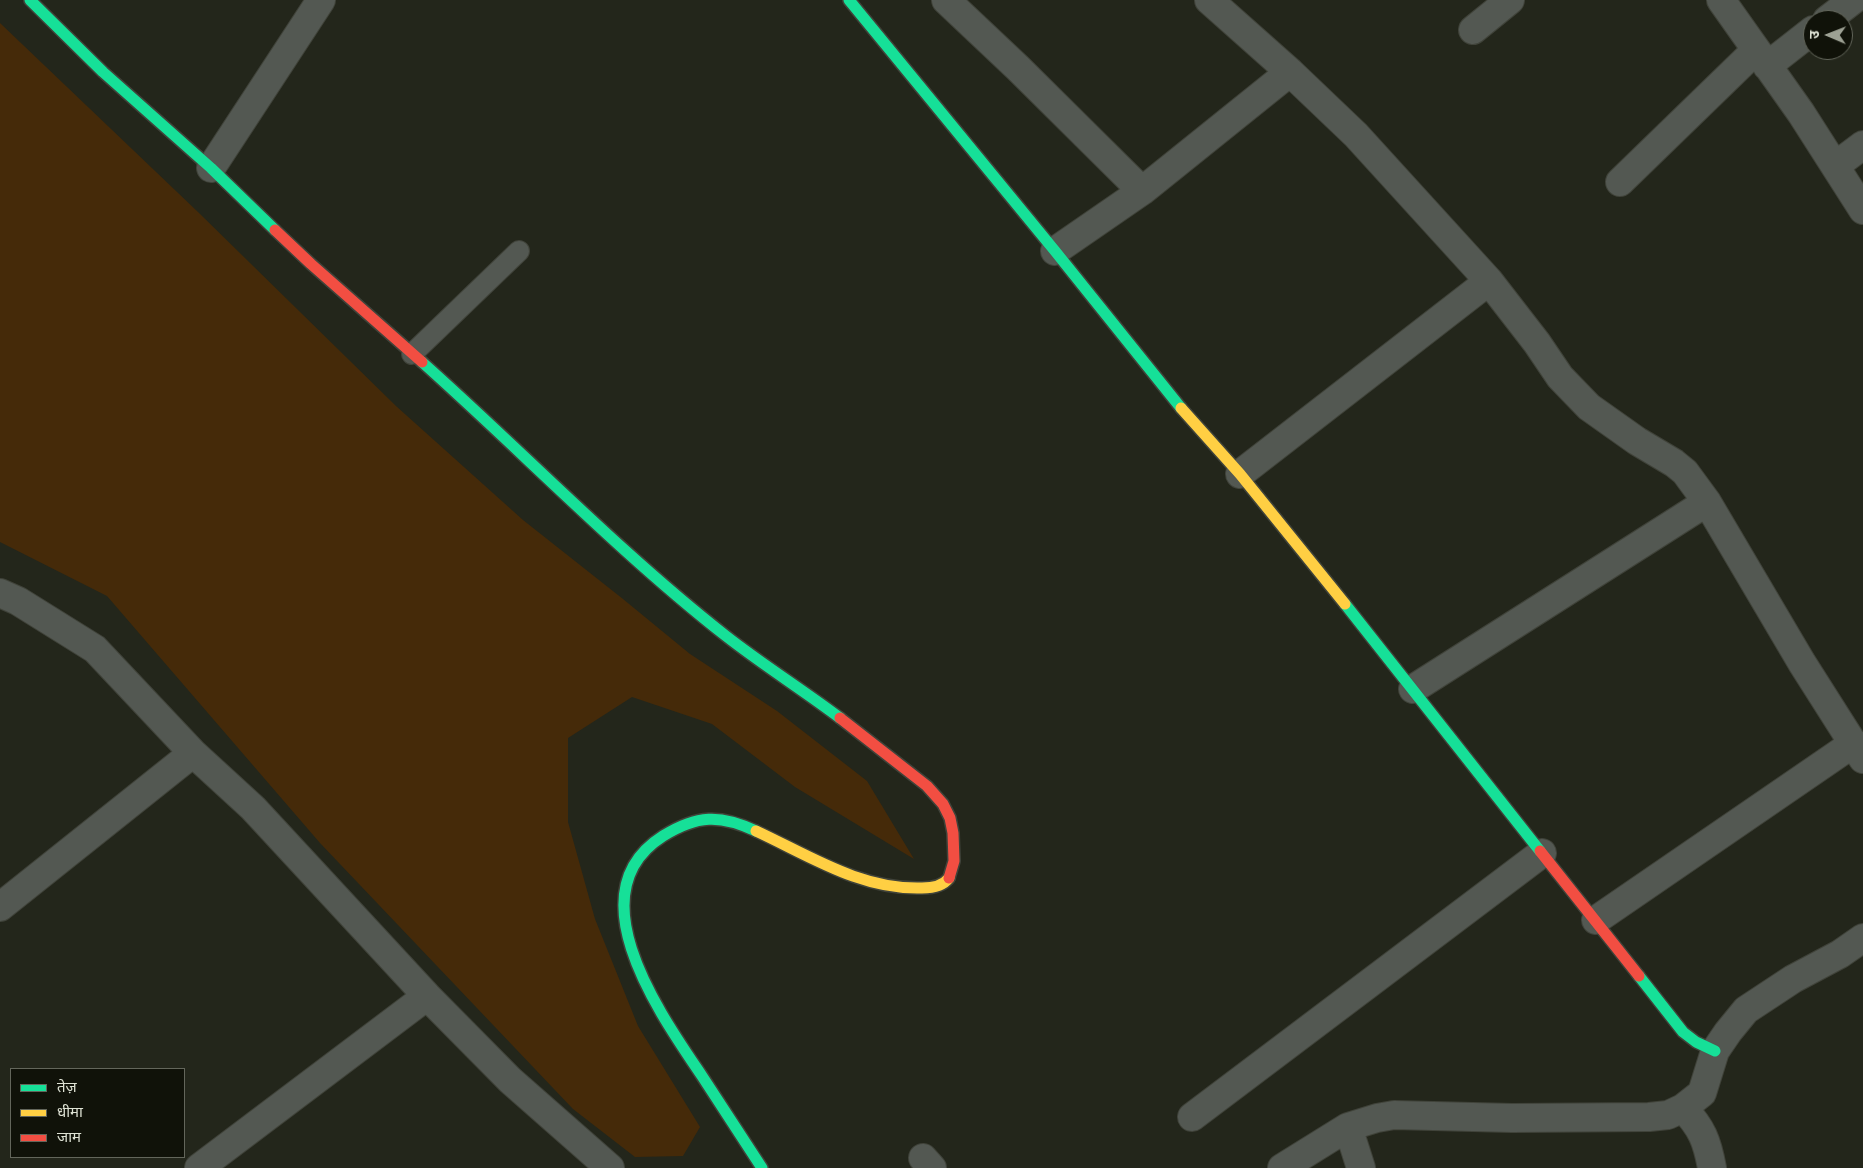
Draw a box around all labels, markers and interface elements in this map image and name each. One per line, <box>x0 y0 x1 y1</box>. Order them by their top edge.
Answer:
north arrow <box>1803 10 1853 60</box>
text: उ <box>1805 31 1823 39</box>
legend <box>10 1068 185 1158</box>
text: तेज़ <box>57 1077 77 1096</box>
text: धीमा <box>57 1102 83 1121</box>
text: जाम <box>57 1127 81 1146</box>

